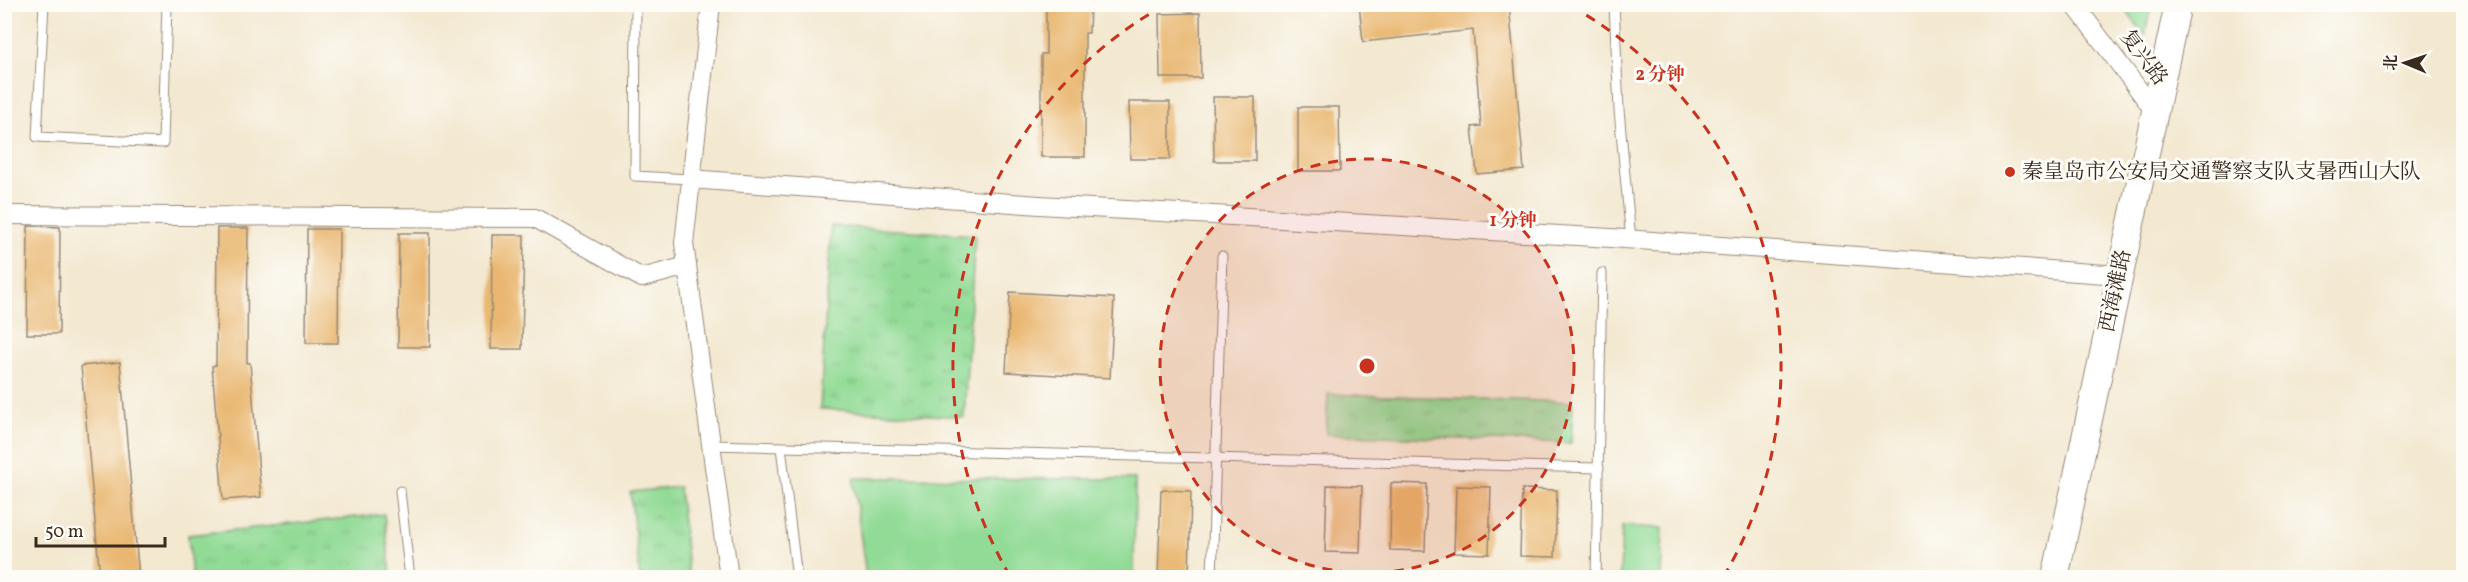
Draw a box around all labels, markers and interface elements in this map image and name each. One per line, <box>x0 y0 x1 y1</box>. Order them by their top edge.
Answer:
street label: 复兴路 <box>2112 24 2174 92</box>
north arrow <box>2375 33 2435 93</box>
text: 北 <box>2381 54 2403 71</box>
text: 2 分钟 <box>1636 63 1684 88</box>
place label: 秦皇岛市公安局交通警察支队支暑西山大队 <box>2022 158 2421 187</box>
marker: 秦皇岛市公安局交通警察支队支暑西山大队 <box>2003 165 2017 179</box>
text: 1 分钟 <box>1490 209 1536 234</box>
street label: 西海滩路 <box>2093 247 2139 335</box>
centre of rings <box>1357 356 1377 376</box>
scale bar <box>36 510 165 548</box>
text: 50 m <box>45 520 84 545</box>

